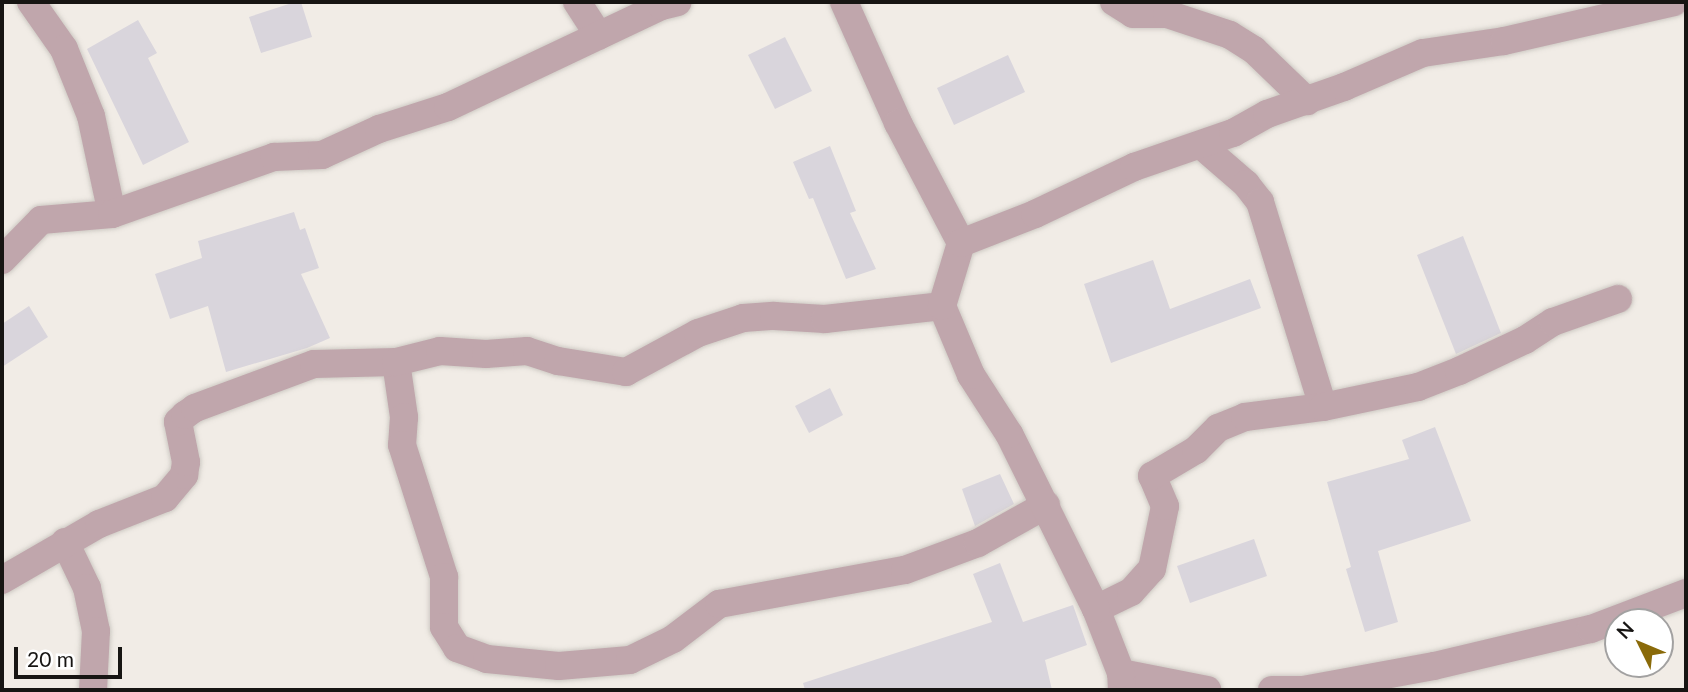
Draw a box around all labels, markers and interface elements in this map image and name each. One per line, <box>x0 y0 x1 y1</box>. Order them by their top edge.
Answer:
north arrow <box>1604 608 1674 678</box>
text: N <box>1611 617 1638 643</box>
scale bar <box>18 632 126 676</box>
text: 20 m <box>27 646 74 671</box>

